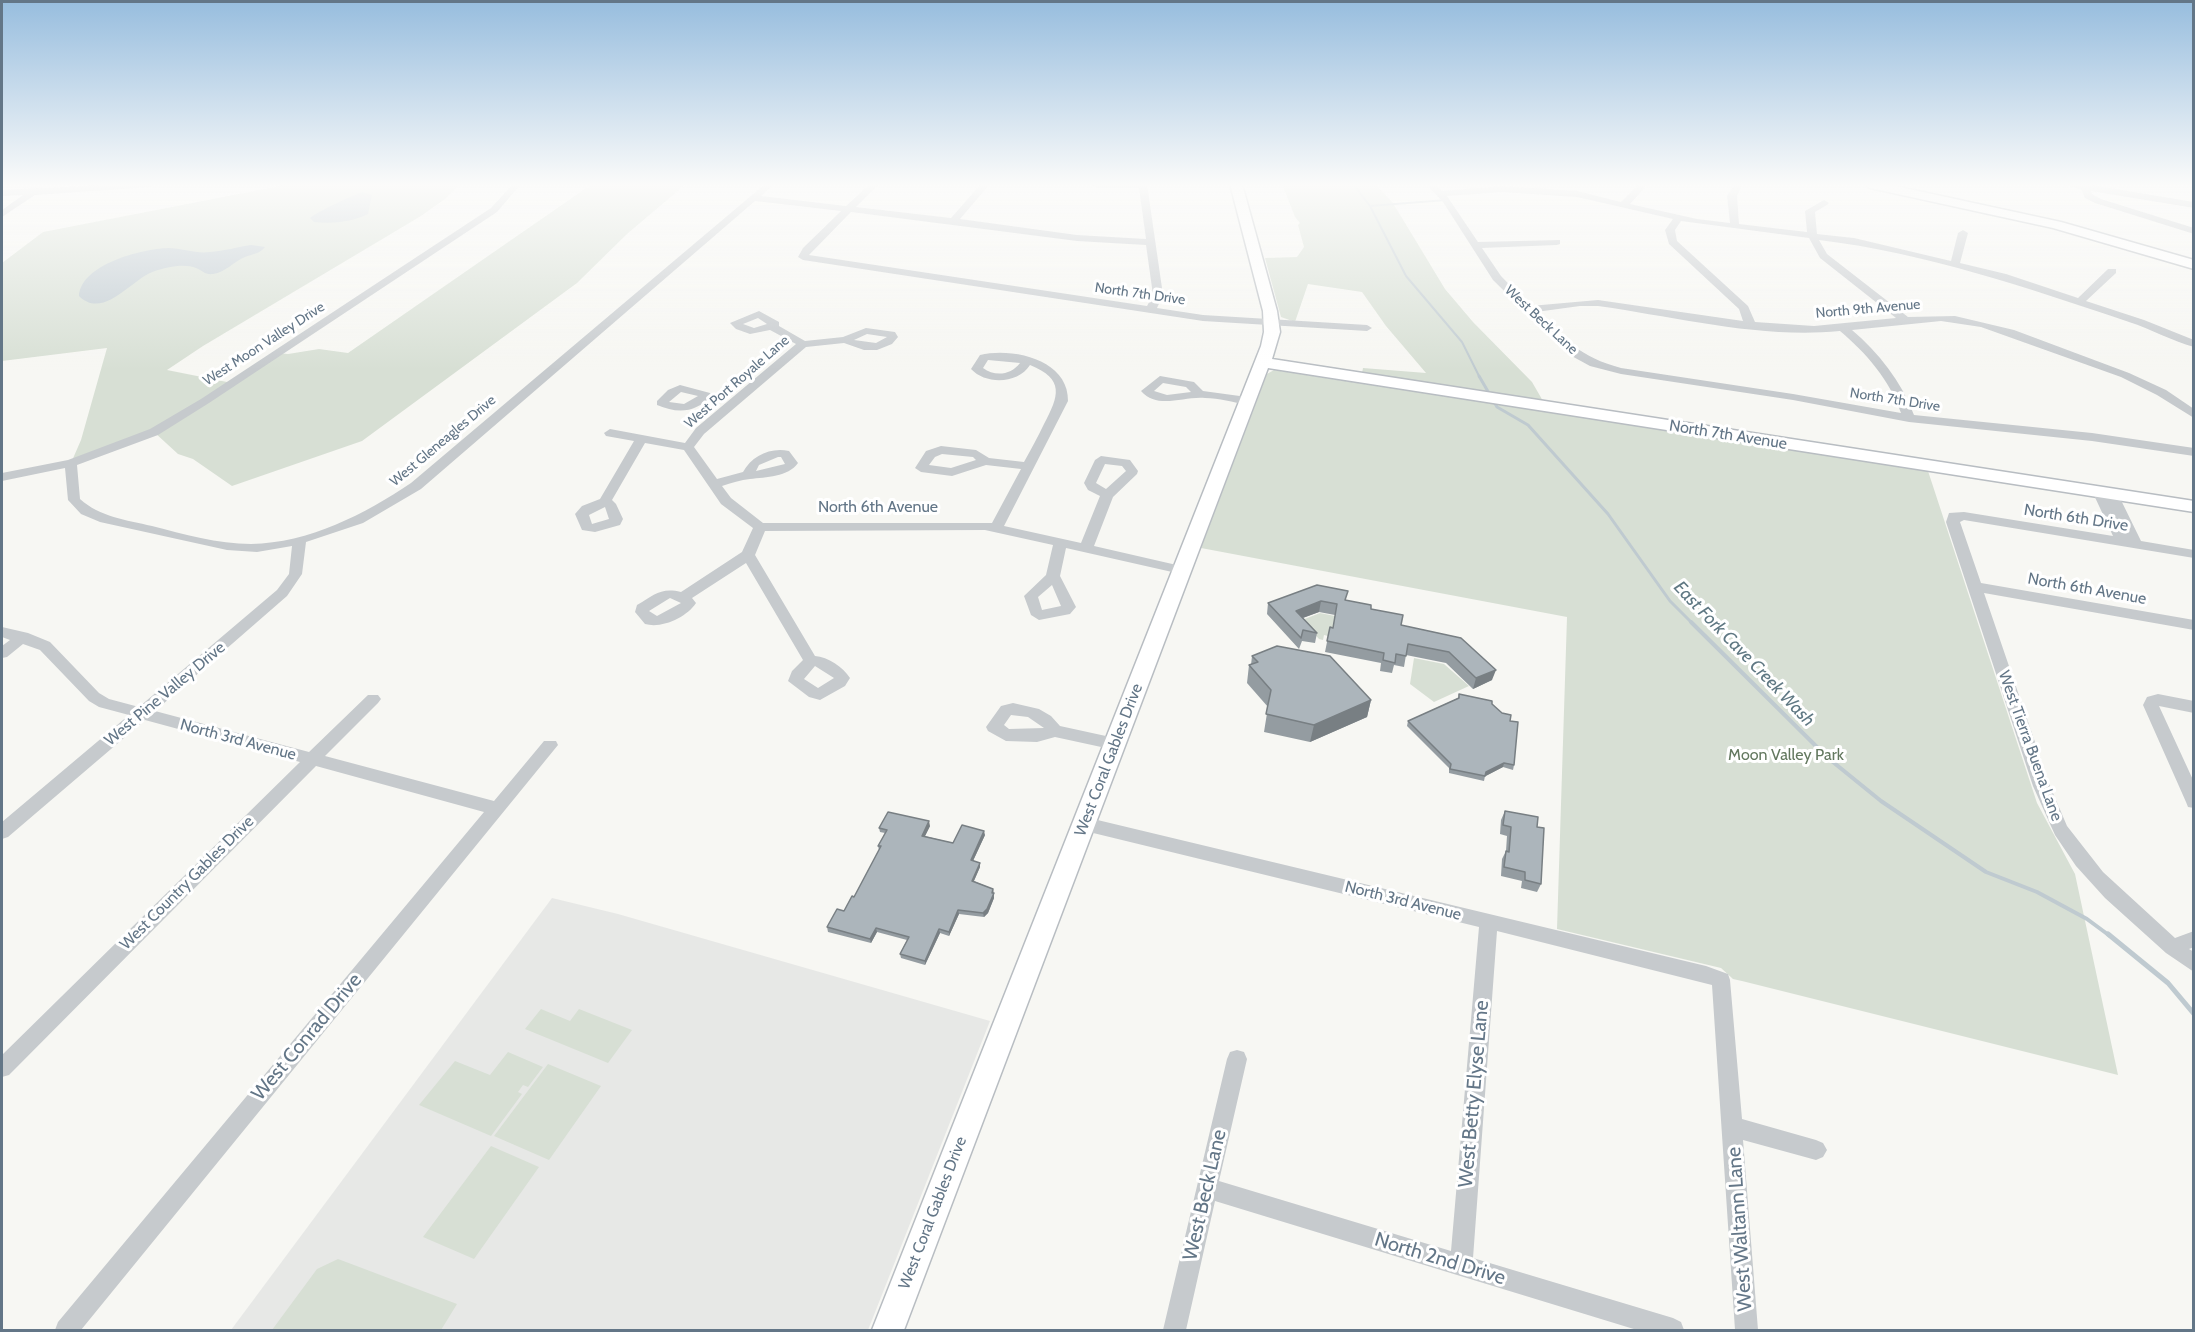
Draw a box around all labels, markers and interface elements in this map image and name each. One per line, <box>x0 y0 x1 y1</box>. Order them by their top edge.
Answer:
street label: North 7th Drive <box>1094 279 1186 309</box>
street label: West Beck Lane <box>1501 282 1581 358</box>
street label: North 9th Avenue <box>1815 296 1921 322</box>
street label: West Moon Valley Drive <box>200 299 328 389</box>
street label: West Port Royale Lane <box>681 332 793 432</box>
street label: North 7th Drive <box>1849 385 1941 415</box>
street label: West Gleneagles Drive <box>387 392 499 490</box>
street label: North 7th Avenue <box>1668 416 1788 454</box>
street label: North 6th Avenue <box>818 497 938 517</box>
street label: North 6th Drive <box>2023 500 2129 536</box>
street label: North 6th Avenue <box>2026 569 2148 609</box>
water label: East Fork Cave Creek Wash <box>1669 577 1819 731</box>
street label: West Pine Valley Drive <box>101 638 229 750</box>
street label: West Tierra Buena Lane <box>1994 668 2066 824</box>
street label: West Coral Gables Drive <box>1071 681 1147 839</box>
street label: North 3rd Avenue <box>178 715 298 765</box>
park label: Moon Valley Park <box>1728 745 1844 765</box>
street label: West Country Gables Drive <box>116 812 258 954</box>
street label: North 3rd Avenue <box>1343 877 1463 925</box>
street label: West Conrad Drive <box>247 969 367 1105</box>
street label: West Betty Elyse Lane <box>1454 999 1494 1189</box>
street label: West Beck Lane <box>1178 1127 1232 1263</box>
street label: West Coral Gables Drive <box>895 1134 971 1292</box>
street label: West Waltann Lane <box>1722 1146 1758 1312</box>
street label: North 2nd Drive <box>1372 1228 1508 1290</box>

